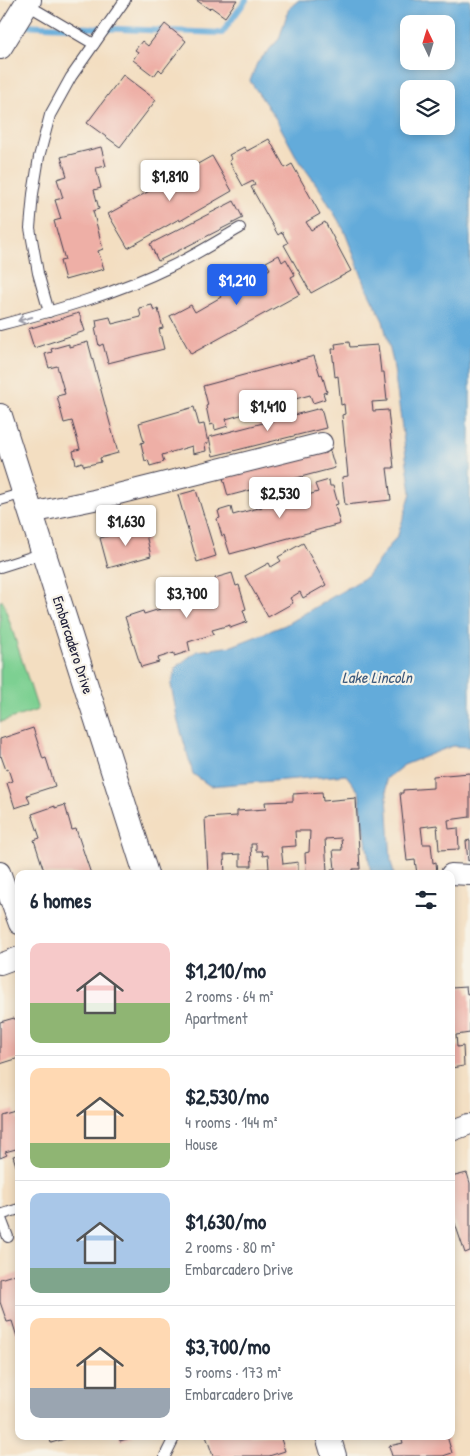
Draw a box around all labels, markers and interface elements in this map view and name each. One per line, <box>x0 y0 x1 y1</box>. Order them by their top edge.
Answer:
north arrow <box>400 15 455 70</box>
map controls <box>400 15 455 135</box>
button: layers <box>400 80 455 135</box>
pin: $1,810 <box>129 160 211 202</box>
text: $1,810 <box>151 165 189 187</box>
pin: $1,210 <box>196 264 278 306</box>
text: $1,210 <box>218 269 256 291</box>
one-way arrow <box>17 315 33 324</box>
pin: $1,410 <box>227 390 309 432</box>
text: $1,410 <box>250 395 286 417</box>
pin: $2,530 <box>239 476 321 519</box>
text: $2,530 <box>260 482 300 504</box>
pin: $1,630 <box>85 504 167 547</box>
text: $1,630 <box>107 510 145 532</box>
pin: $3,700 <box>146 576 228 619</box>
text: $3,700 <box>167 582 207 604</box>
street label: Embarcadero Drive <box>48 593 99 696</box>
water label: Lake Lincoln <box>342 666 414 688</box>
text: 6 homes <box>30 886 91 915</box>
icon: filters <box>412 886 440 914</box>
text: $1,210/mo <box>185 956 266 985</box>
icon: home <box>70 963 130 1023</box>
text: 2 rooms · 64 m² <box>185 985 273 1007</box>
text: Apartment <box>185 1007 248 1029</box>
text: $2,530/mo <box>185 1082 269 1111</box>
icon: home <box>70 1088 130 1148</box>
text: 4 rooms · 144 m² <box>185 1111 277 1133</box>
text: House <box>185 1133 218 1155</box>
text: $1,630/mo <box>185 1207 266 1236</box>
icon: home <box>70 1213 130 1273</box>
text: 2 rooms · 80 m² <box>185 1236 275 1258</box>
text: Embarcadero Drive <box>185 1258 293 1280</box>
text: $3,700/mo <box>185 1332 270 1361</box>
icon: home <box>70 1338 130 1398</box>
text: 5 rooms · 173 m² <box>185 1361 281 1383</box>
text: Embarcadero Drive <box>185 1383 293 1405</box>

